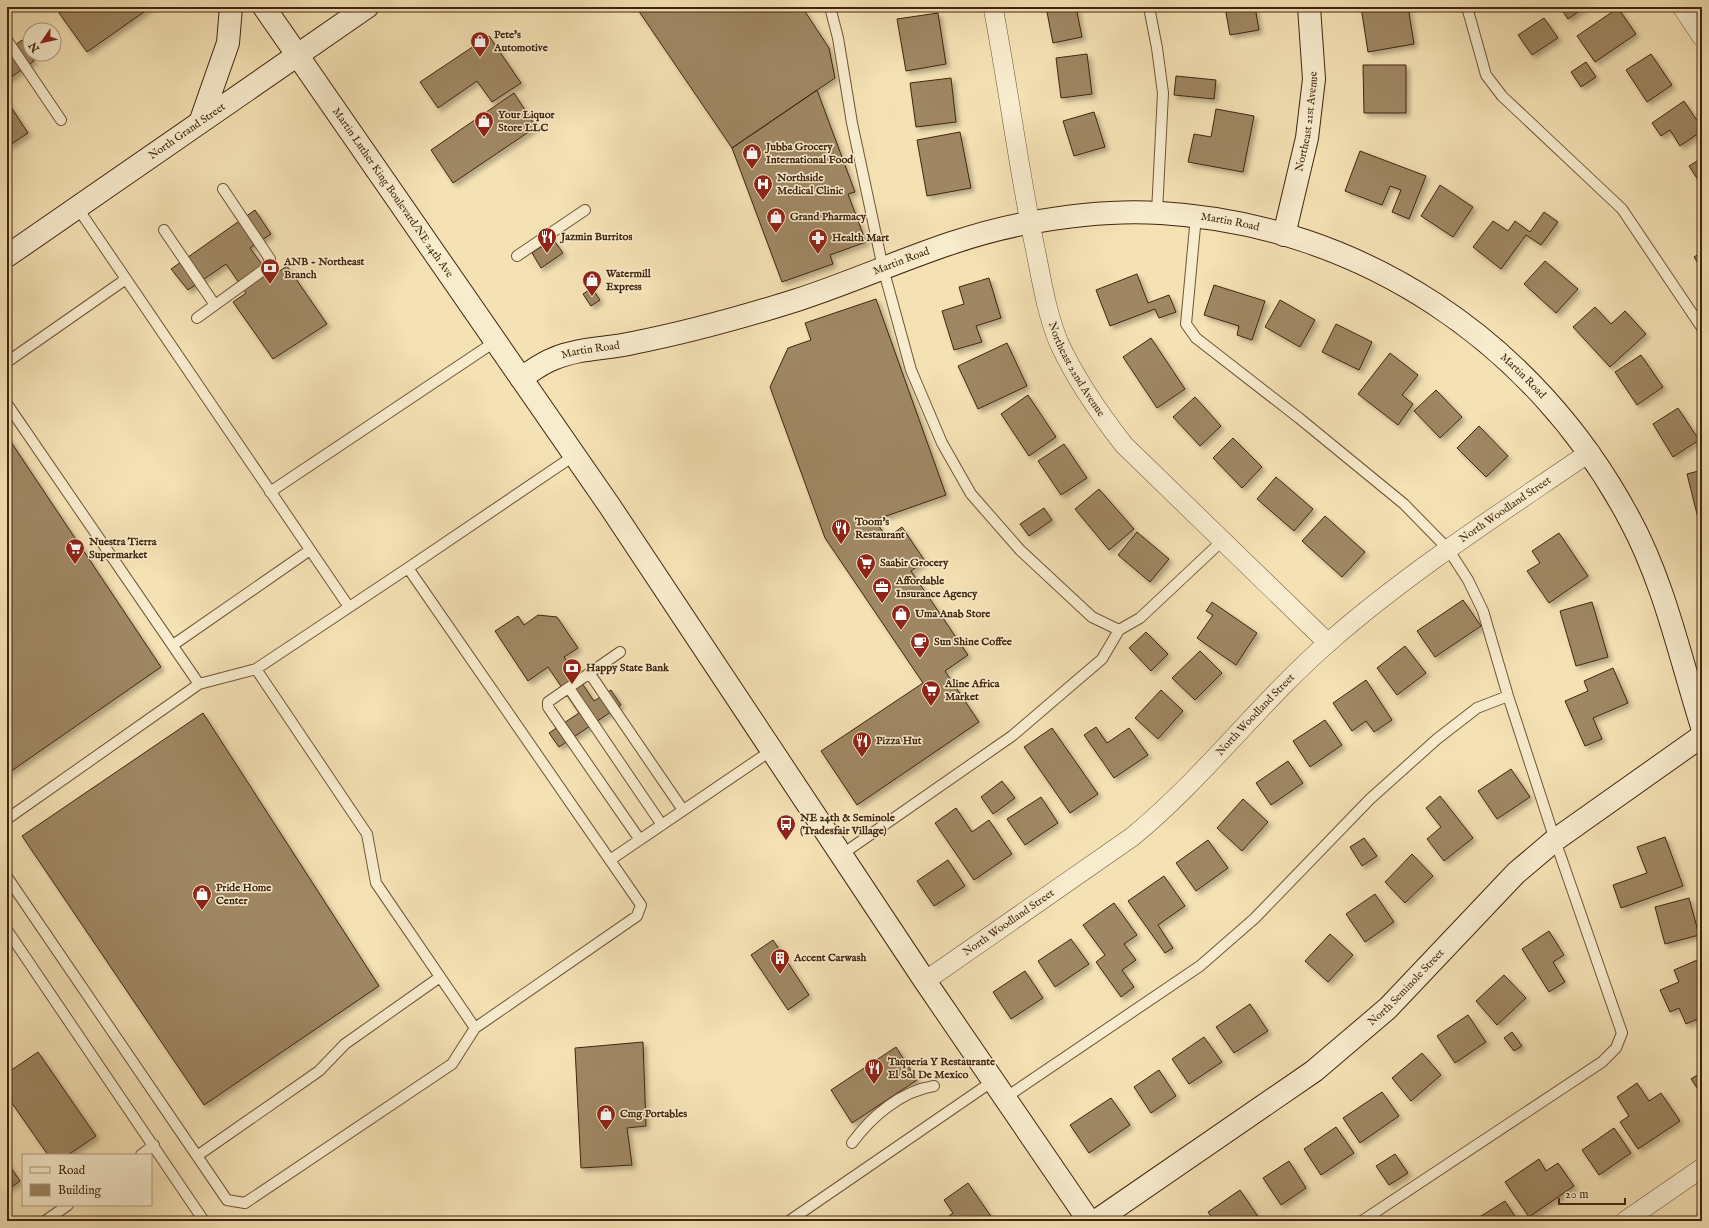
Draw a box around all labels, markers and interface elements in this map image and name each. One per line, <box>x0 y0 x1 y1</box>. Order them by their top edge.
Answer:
north arrow <box>22 22 62 62</box>
place label: Pete's Automotive <box>493 28 548 55</box>
shop icon: Pete's Automotive <box>469 30 491 58</box>
text: N <box>26 39 44 56</box>
street label: Northeast 21st Avenue <box>1292 71 1321 173</box>
street label: North Grand Street <box>146 100 228 163</box>
street label: Martin Luther King Boulevard/NE 24th Ave <box>329 105 456 280</box>
place label: Your Liquor Store LLC <box>498 108 556 135</box>
shop icon: Your Liquor Store LLC <box>473 110 495 138</box>
place label: Jubba Grocery International Food <box>764 140 854 167</box>
shop icon: Jubba Grocery International Food <box>741 142 763 170</box>
place label: Northside Medical Clinic <box>776 171 844 198</box>
hospital icon: Northside Medical Clinic <box>752 173 774 201</box>
shop icon: Grand Pharmacy <box>765 206 787 234</box>
place label: Grand Pharmacy <box>790 210 867 224</box>
street label: Martin Road <box>1200 210 1261 235</box>
restaurant icon: Jazmin Burritos <box>536 226 558 254</box>
pharmacy icon: Health Mart <box>807 227 829 255</box>
place label: Jazmin Burritos <box>559 230 632 244</box>
place label: Health Mart <box>832 231 889 245</box>
street label: Martin Road <box>871 244 931 278</box>
place label: ANB - Northeast Branch <box>283 255 365 282</box>
bank icon: ANB - Northeast Branch <box>259 257 281 285</box>
place label: Watermill Express <box>605 267 652 294</box>
shop icon: Watermill Express <box>581 269 603 297</box>
street label: Northeast 22nd Avenue <box>1045 320 1108 420</box>
street label: Martin Road <box>560 339 621 362</box>
street label: Martin Road <box>1497 350 1549 402</box>
street label: North Woodland Street <box>1457 473 1554 546</box>
place label: Toom's Restaurant <box>854 515 905 542</box>
restaurant icon: Toom's Restaurant <box>830 517 852 545</box>
place label: Nuestra Tierra Supermarket <box>88 535 157 562</box>
supermarket icon: Nuestra Tierra Supermarket <box>64 537 86 565</box>
supermarket icon: Saabir Grocery <box>855 552 877 580</box>
place label: Saabir Grocery <box>880 556 949 570</box>
place label: Affordable Insurance Agency <box>895 574 978 601</box>
office icon: Affordable Insurance Agency <box>871 576 893 604</box>
shop icon: Uma Anab Store <box>890 603 912 631</box>
place label: Uma Anab Store <box>914 607 990 621</box>
cafe icon: Sun Shine Coffee <box>909 631 931 659</box>
place label: Sun Shine Coffee <box>934 635 1012 649</box>
bank icon: Happy State Bank <box>561 657 583 685</box>
place label: Happy State Bank <box>586 661 670 675</box>
street label: North Woodland Street <box>1213 671 1298 759</box>
place label: Aline Africa Market <box>944 677 1000 704</box>
supermarket icon: Aline Africa Market <box>920 679 942 707</box>
restaurant icon: Pizza Hut <box>851 730 873 758</box>
place label: Pizza Hut <box>876 734 922 748</box>
place label: NE 24th & Seminole (Tradesfair Village) <box>799 811 895 838</box>
bus stop icon: NE 24th & Seminole (Tradesfair Village) <box>775 813 797 841</box>
place label: Pride Home Center <box>216 881 271 908</box>
shop icon: Pride Home Center <box>191 883 213 911</box>
street label: North Woodland Street <box>960 886 1057 959</box>
street label: North Seminole Street <box>1365 946 1447 1029</box>
building icon: Accent Carwash <box>769 947 791 975</box>
place label: Accent Carwash <box>793 951 866 965</box>
place label: Taqueria Y Restaurante El Sol De Mexico <box>887 1055 995 1082</box>
restaurant icon: Taqueria Y Restaurante El Sol De Mexico <box>863 1057 885 1085</box>
shop icon: Cmg Portables <box>595 1103 617 1131</box>
place label: Cmg Portables <box>620 1107 687 1121</box>
legend <box>22 1154 152 1206</box>
text: Road <box>58 1163 86 1178</box>
scale bar <box>1559 1180 1625 1206</box>
text: Building <box>58 1183 102 1198</box>
text: 20 m <box>1565 1187 1588 1202</box>

